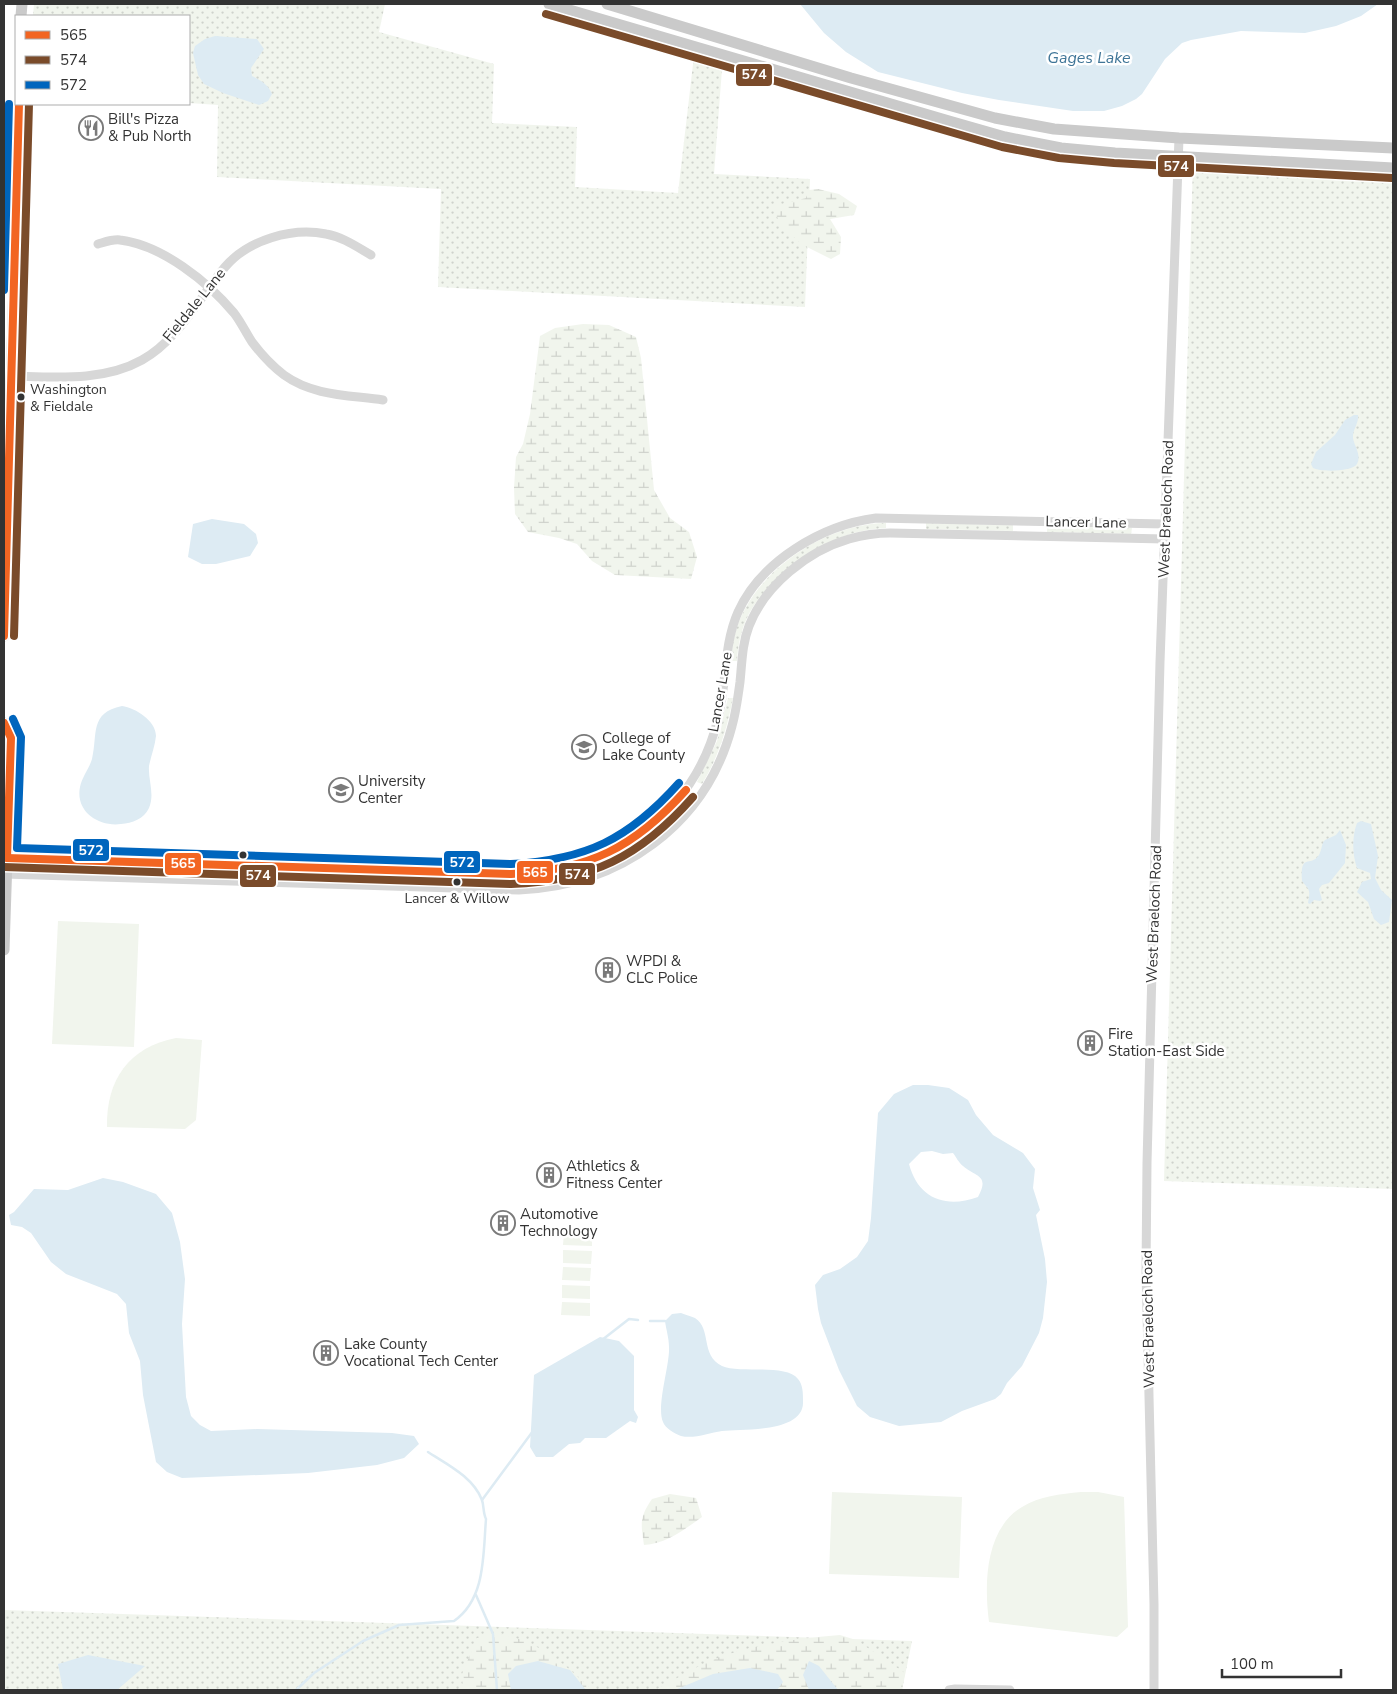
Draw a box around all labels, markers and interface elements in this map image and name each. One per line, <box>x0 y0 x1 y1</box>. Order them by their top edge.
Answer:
legend <box>15 15 190 105</box>
text: 565 <box>60 25 87 45</box>
water label: Gages Lake <box>1047 47 1131 69</box>
text: 574 <box>60 50 87 70</box>
line badge: 574 <box>735 63 773 87</box>
text: 574 <box>741 65 767 84</box>
text: 572 <box>60 75 87 95</box>
place label: Bill's Pizza & Pub North <box>108 109 192 146</box>
restaurant icon: Bill's Pizza & Pub North <box>78 115 104 141</box>
line badge: 574 <box>1157 154 1195 178</box>
text: 574 <box>1163 157 1189 176</box>
street label: Fieldale Lane <box>158 264 230 346</box>
place label: Washington & Fieldale <box>30 380 107 416</box>
marker: Washington & Fieldale <box>16 392 26 402</box>
street label: West Braeloch Road <box>1154 440 1178 578</box>
street label: Lancer Lane <box>1045 511 1127 533</box>
street label: Lancer Lane <box>703 650 737 734</box>
place label: College of Lake County <box>602 728 685 765</box>
school or university icon: College of Lake County <box>571 734 597 760</box>
place label: University Center <box>358 771 426 808</box>
school or university icon: University Center <box>328 777 354 803</box>
line badge: 572 <box>72 838 110 862</box>
text: 572 <box>78 841 104 860</box>
street label: West Braeloch Road <box>1142 845 1166 983</box>
unlabelled marker <box>238 850 248 860</box>
line badge: 572 <box>443 850 481 874</box>
line badge: 565 <box>164 852 202 876</box>
text: 572 <box>449 853 475 872</box>
text: 565 <box>170 854 196 873</box>
line badge: 565 <box>516 860 554 884</box>
line badge: 574 <box>558 862 596 886</box>
text: 565 <box>522 863 548 882</box>
line badge: 574 <box>239 864 277 888</box>
text: 574 <box>564 865 590 884</box>
text: 574 <box>245 866 271 885</box>
marker: Lancer & Willow <box>452 877 462 887</box>
place label: Lancer & Willow <box>404 889 510 908</box>
place label: WPDI & CLC Police <box>626 951 698 988</box>
building icon: WPDI & CLC Police <box>595 957 621 983</box>
place label: Fire Station-East Side <box>1108 1024 1225 1061</box>
building icon: Fire Station-East Side <box>1077 1030 1103 1056</box>
place label: Athletics & Fitness Center <box>566 1156 663 1193</box>
building icon: Athletics & Fitness Center <box>536 1162 562 1188</box>
place label: Automotive Technology <box>520 1204 598 1241</box>
building icon: Automotive Technology <box>490 1210 516 1236</box>
street label: West Braeloch Road <box>1137 1250 1159 1388</box>
place label: Lake County Vocational Tech Center <box>343 1334 499 1371</box>
building icon: Lake County Vocational Tech Center <box>313 1340 339 1366</box>
scale bar <box>1222 1646 1341 1678</box>
text: 100 m <box>1230 1654 1274 1674</box>

